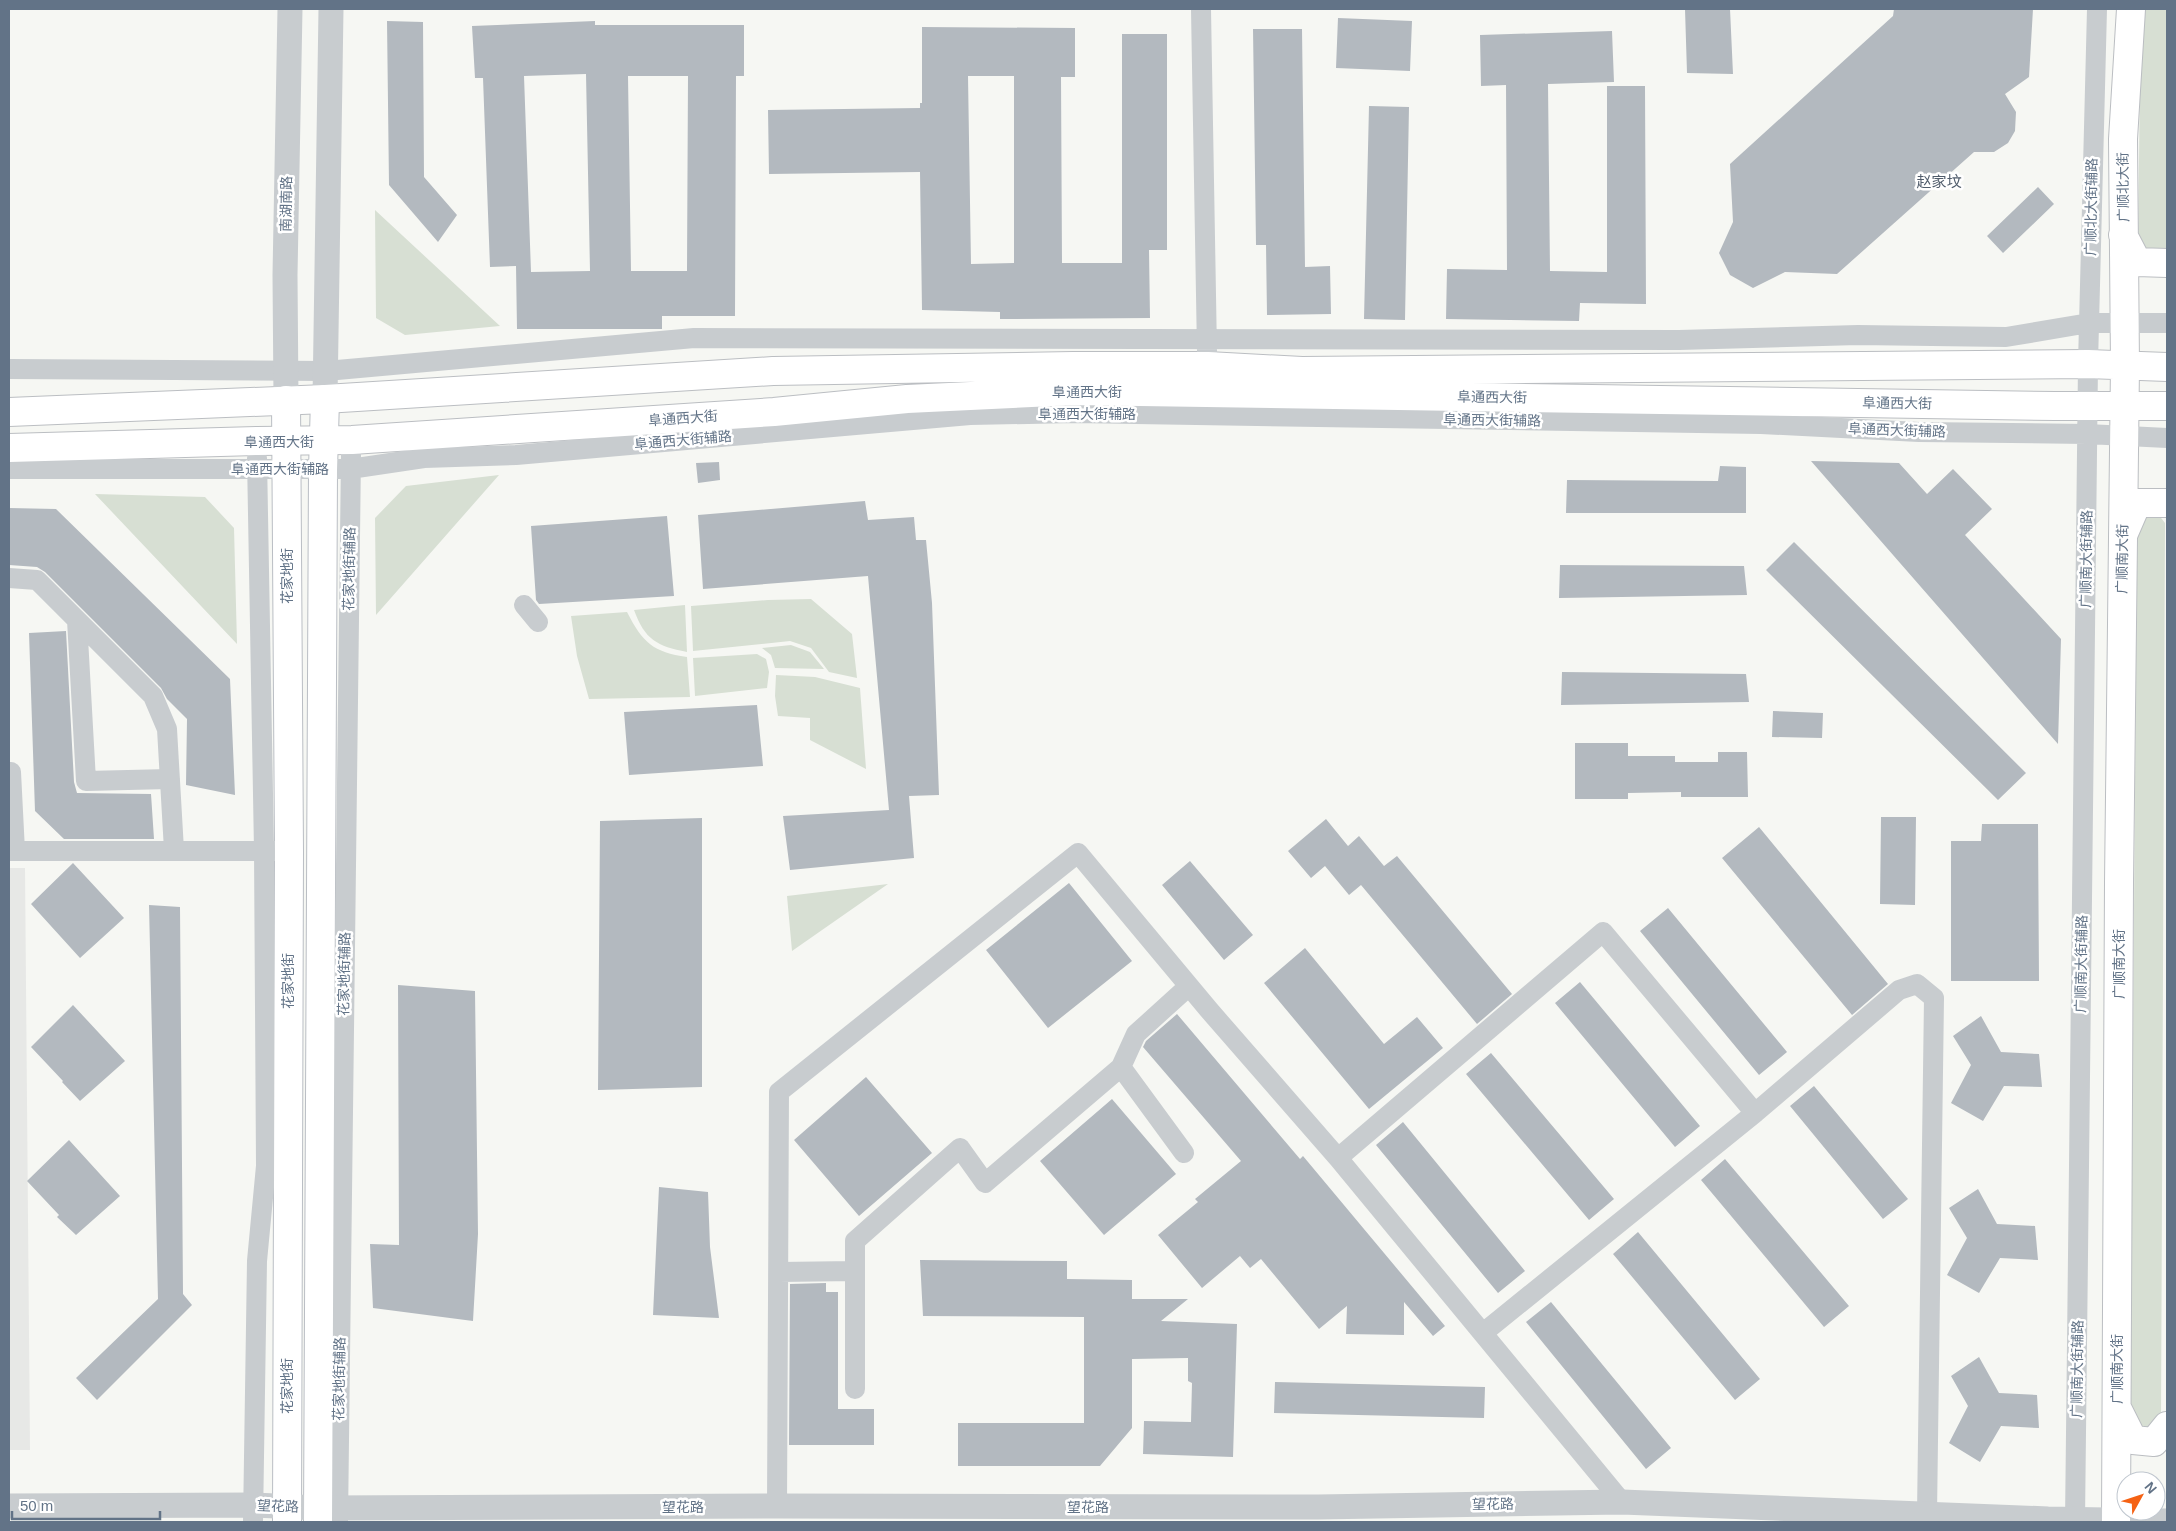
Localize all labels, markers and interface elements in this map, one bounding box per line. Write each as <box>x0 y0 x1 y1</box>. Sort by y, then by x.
street label: 广顺北大街 <box>2114 152 2132 222</box>
street label: 广顺北大街辅路 <box>2082 158 2100 256</box>
district label: 赵家坟 <box>1916 173 1962 190</box>
street label: 南湖南路 <box>278 176 294 232</box>
street label: 阜通西大街 <box>1052 384 1122 400</box>
street label: 阜通西大街 <box>1457 388 1527 406</box>
street label: 阜通西大街 <box>1862 394 1932 412</box>
street label: 阜通西大街辅路 <box>1038 406 1136 422</box>
street label: 阜通西大街 <box>648 408 718 428</box>
street label: 阜通西大街辅路 <box>1443 411 1541 429</box>
street label: 阜通西大街辅路 <box>1848 420 1946 440</box>
street label: 阜通西大街辅路 <box>633 428 733 452</box>
street label: 阜通西大街 <box>244 434 314 450</box>
street label: 阜通西大街辅路 <box>231 461 329 477</box>
street label: 广顺南大街辅路 <box>2077 510 2095 608</box>
street label: 广顺南大街 <box>2113 524 2131 594</box>
street label: 花家地街辅路 <box>340 527 358 611</box>
street label: 花家地街 <box>279 548 295 604</box>
street label: 广顺南大街辅路 <box>2072 915 2090 1013</box>
street label: 广顺南大街 <box>2111 929 2127 999</box>
street label: 花家地街辅路 <box>335 932 353 1016</box>
street label: 花家地街 <box>280 953 296 1009</box>
street label: 广顺南大街辅路 <box>2068 1320 2086 1418</box>
street label: 广顺南大街 <box>2109 1334 2125 1404</box>
street label: 花家地街辅路 <box>330 1337 348 1421</box>
street label: 花家地街 <box>279 1358 295 1414</box>
north arrow <box>2116 1471 2166 1521</box>
text: N <box>2142 1479 2160 1497</box>
scale bar <box>12 1488 160 1520</box>
street label: 望花路 <box>1472 1496 1514 1512</box>
text: 50 m <box>20 1497 53 1514</box>
street label: 望花路 <box>257 1497 299 1515</box>
street label: 望花路 <box>662 1499 704 1515</box>
street label: 望花路 <box>1067 1499 1109 1515</box>

